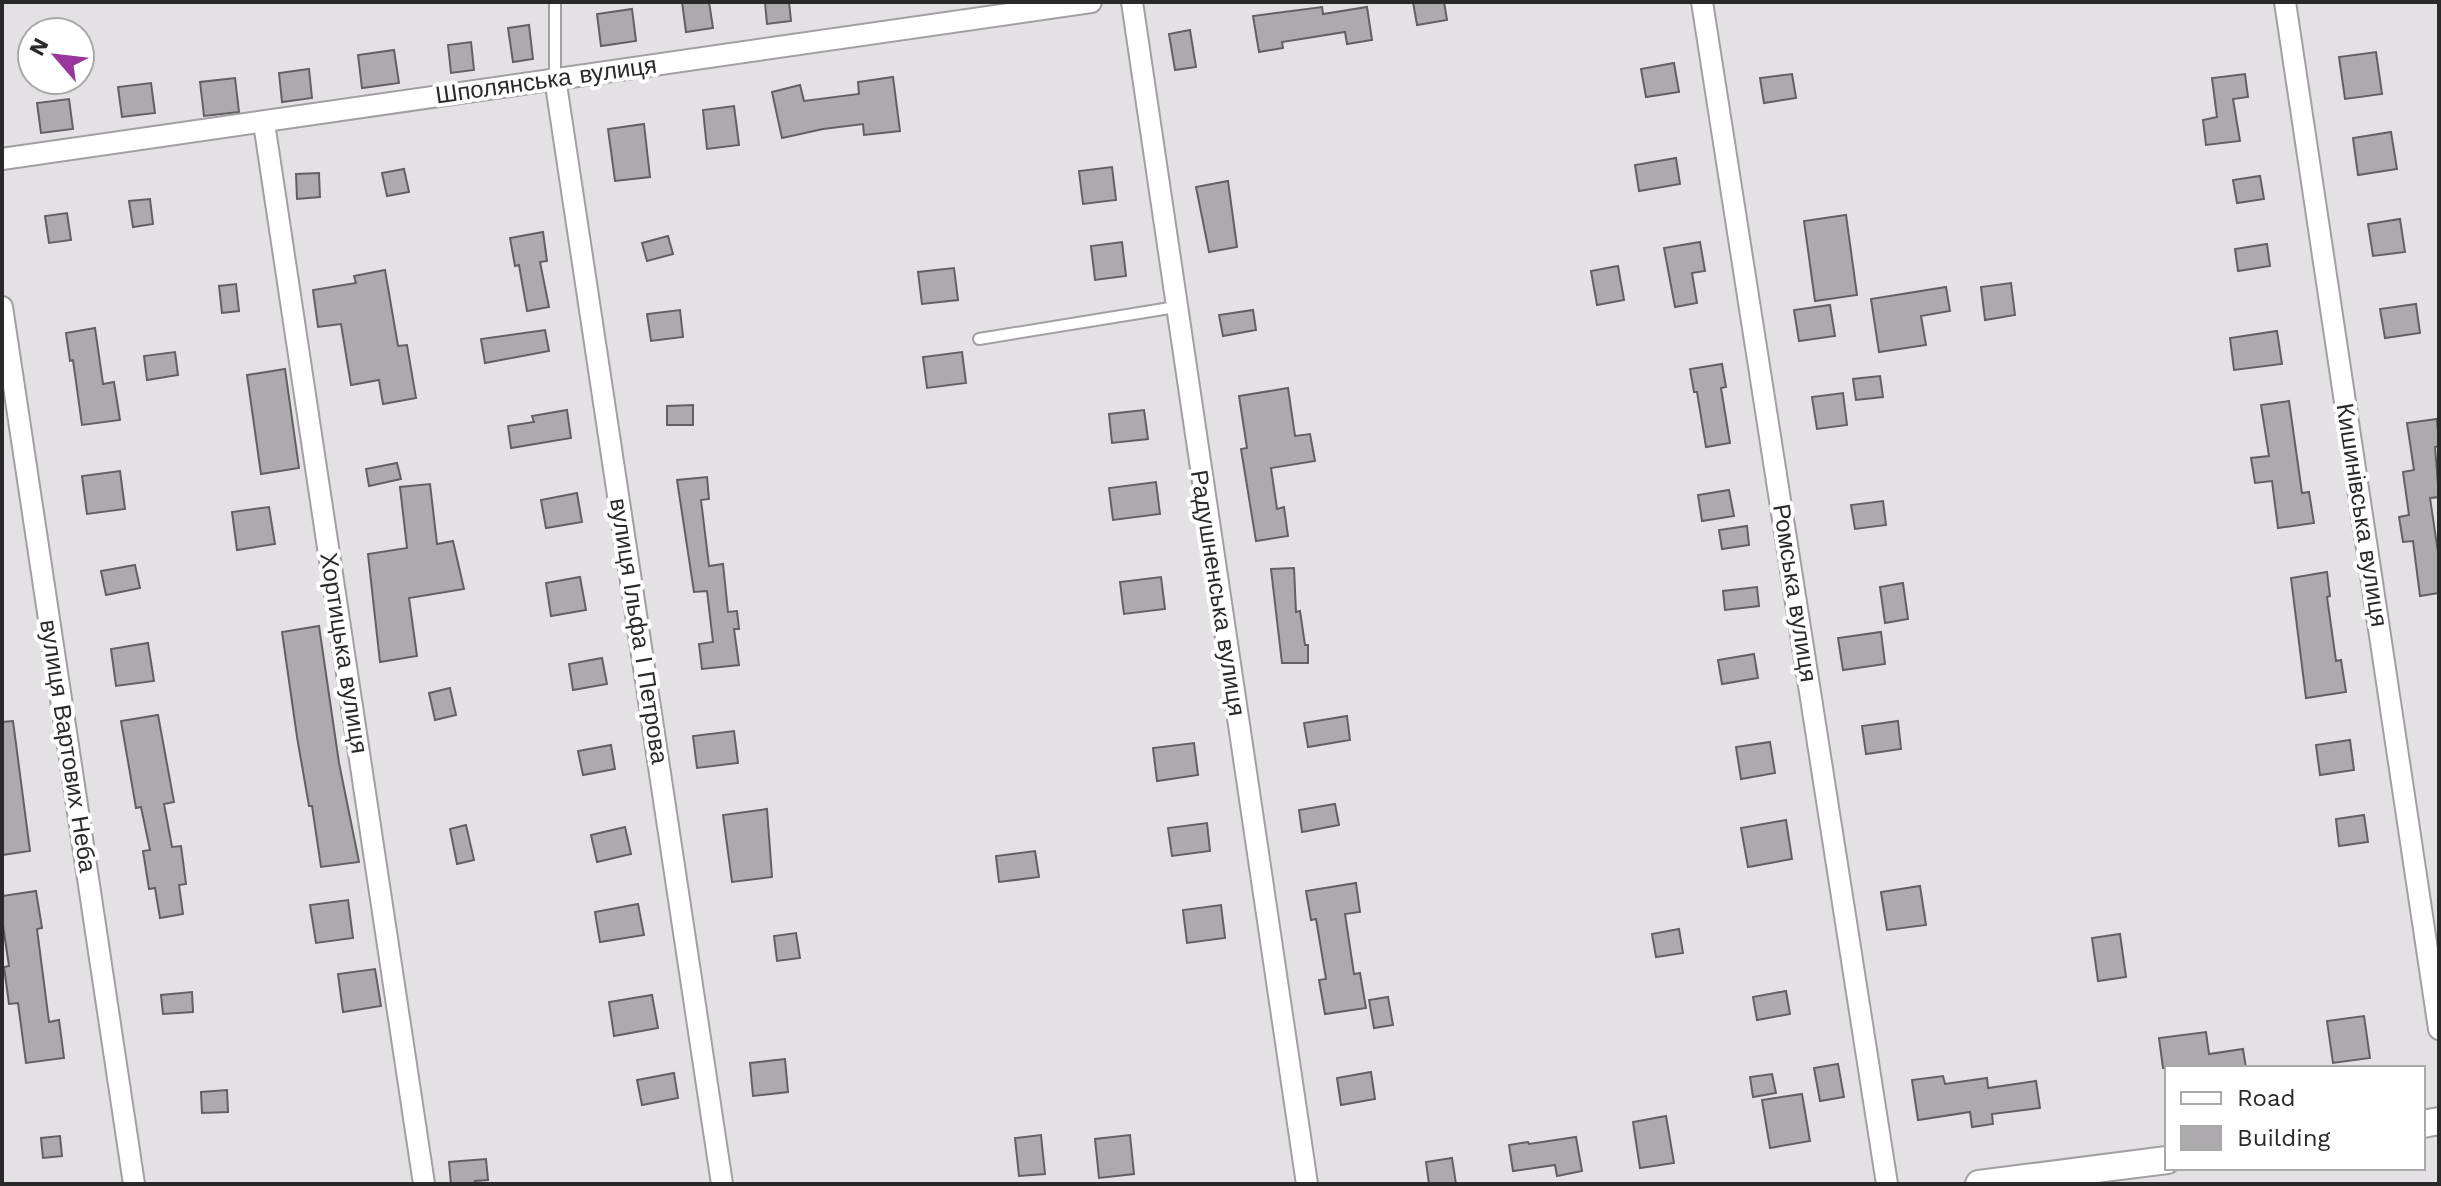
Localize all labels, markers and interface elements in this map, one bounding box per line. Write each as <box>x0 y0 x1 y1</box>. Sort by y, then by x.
north arrow <box>16 16 96 96</box>
text: N <box>24 34 54 60</box>
street label: Шполянська вулиця <box>434 51 658 109</box>
street label: Кишинівська вулиця <box>2330 401 2394 629</box>
street label: Радушненська вулиця <box>1185 468 1251 718</box>
street label: вулиця Ільфа І Петрова <box>604 496 674 767</box>
street label: Ромська вулиця <box>1767 502 1823 684</box>
street label: Хортицька вулиця <box>314 551 374 755</box>
street label: вулиця Вартових Неба <box>34 618 102 875</box>
legend <box>2165 1066 2425 1170</box>
text: Road <box>2237 1084 2296 1112</box>
text: Building <box>2237 1124 2330 1152</box>

